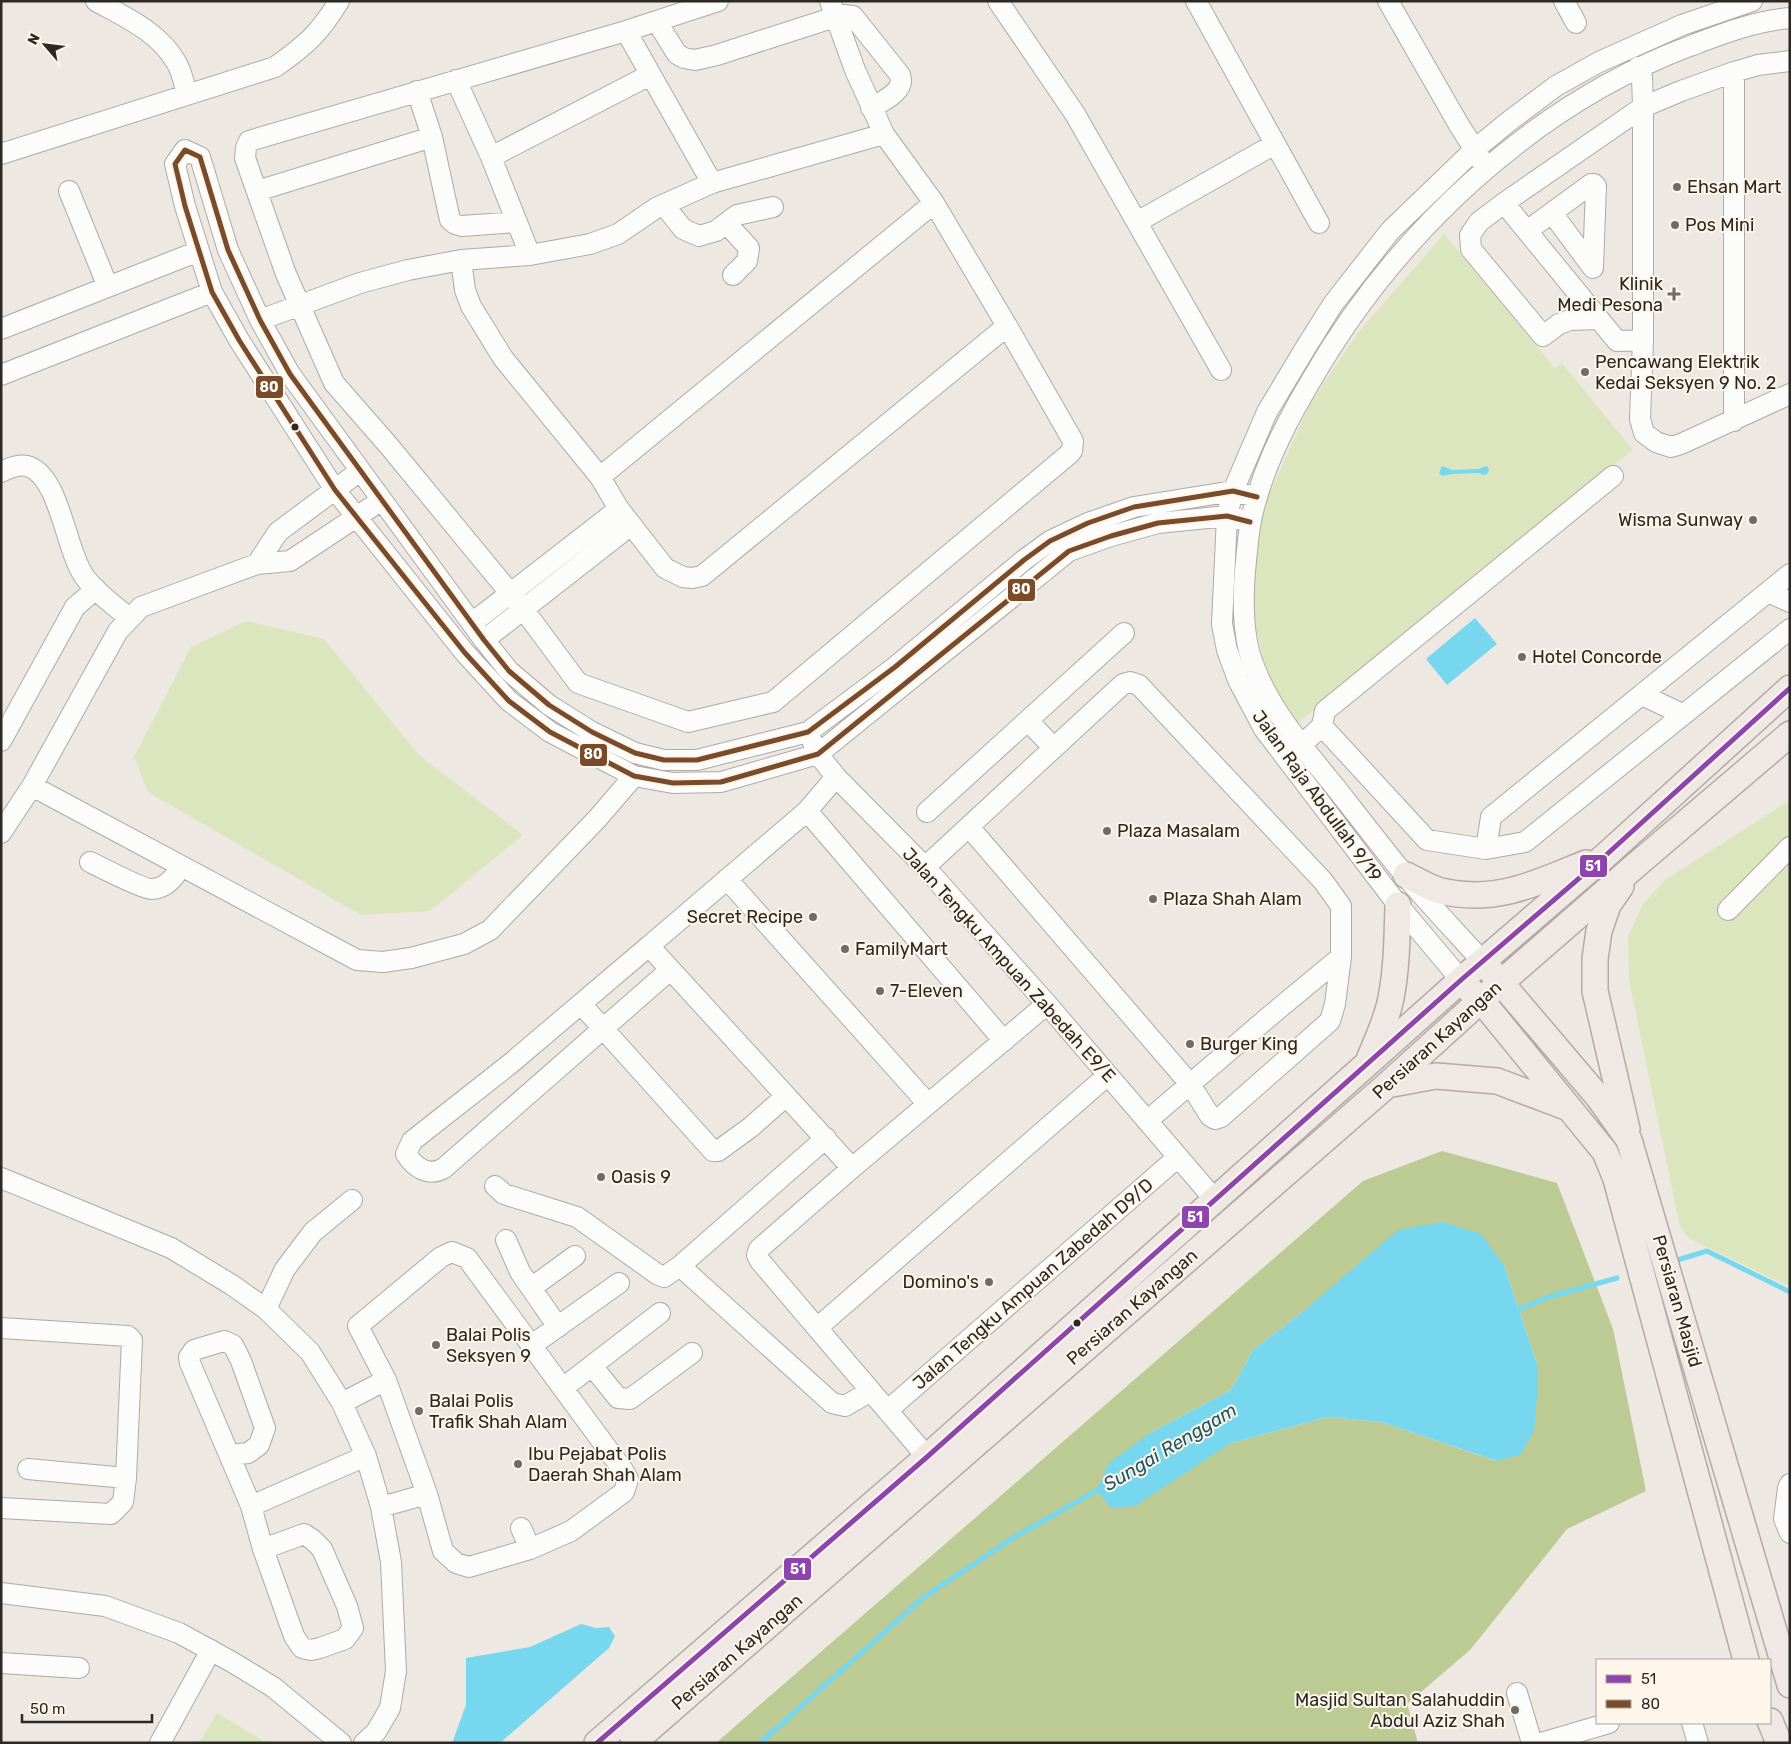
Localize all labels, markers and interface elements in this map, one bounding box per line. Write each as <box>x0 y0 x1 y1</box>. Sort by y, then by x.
north arrow <box>20 20 70 70</box>
text: N <box>24 31 44 48</box>
place label: Ehsan Mart <box>1687 176 1781 198</box>
marker: Ehsan Mart <box>1671 181 1683 193</box>
place label: Pos Mini <box>1685 214 1754 236</box>
marker: Pos Mini <box>1669 219 1681 231</box>
place label: Klinik Medi Pesona <box>1557 273 1664 316</box>
marker: Klinik Medi Pesona <box>1667 287 1681 301</box>
place label: Pencawang Elektrik Kedai Seksyen 9 No. 2 <box>1595 351 1776 394</box>
marker: Pencawang Elektrik Kedai Seksyen 9 No. 2 <box>1579 366 1591 378</box>
line badge: 80 <box>255 375 284 399</box>
text: 80 <box>260 379 279 396</box>
unlabelled marker <box>290 422 300 432</box>
place label: Wisma Sunway <box>1618 509 1743 531</box>
marker: Wisma Sunway <box>1747 514 1759 526</box>
line badge: 80 <box>1007 578 1036 602</box>
text: 80 <box>1012 581 1031 598</box>
place label: Hotel Concorde <box>1532 646 1662 668</box>
marker: Hotel Concorde <box>1516 651 1528 663</box>
street label: Jalan Raja Abdullah 9/19 <box>1247 706 1387 886</box>
line badge: 80 <box>579 743 608 767</box>
text: 80 <box>584 746 603 763</box>
place label: Plaza Masalam <box>1117 820 1240 842</box>
marker: Plaza Masalam <box>1101 825 1113 837</box>
street label: Jalan Tengku Ampuan Zabedah E9/E <box>898 843 1120 1087</box>
line badge: 51 <box>1579 854 1608 878</box>
text: 51 <box>1585 858 1601 875</box>
place label: Plaza Shah Alam <box>1163 888 1302 910</box>
marker: Plaza Shah Alam <box>1147 893 1159 905</box>
place label: Secret Recipe <box>687 906 803 928</box>
marker: Secret Recipe <box>807 911 819 923</box>
place label: FamilyMart <box>855 938 948 960</box>
marker: FamilyMart <box>839 943 851 955</box>
street label: Persiaran Kayangan <box>1368 976 1506 1104</box>
place label: 7-Eleven <box>890 980 963 1002</box>
marker: 7-Eleven <box>874 985 886 997</box>
place label: Burger King <box>1200 1033 1298 1055</box>
marker: Burger King <box>1184 1038 1196 1050</box>
place label: Oasis 9 <box>611 1166 671 1188</box>
marker: Oasis 9 <box>595 1171 607 1183</box>
street label: Jalan Tengku Ampuan Zabedah D9/D <box>908 1174 1158 1394</box>
line badge: 51 <box>1181 1205 1210 1229</box>
text: 51 <box>1187 1209 1203 1226</box>
street label: Persiaran Masjid <box>1648 1232 1706 1370</box>
street label: Persiaran Kayangan <box>1062 1244 1202 1370</box>
place label: Domino's <box>902 1271 979 1293</box>
marker: Domino's <box>983 1276 995 1288</box>
unlabelled marker <box>1072 1318 1082 1328</box>
place label: Balai Polis Seksyen 9 <box>446 1324 531 1367</box>
marker: Balai Polis Seksyen 9 <box>430 1339 442 1351</box>
place label: Balai Polis Trafik Shah Alam <box>429 1390 567 1433</box>
water label: Sungai Renggam <box>1099 1398 1241 1496</box>
marker: Balai Polis Trafik Shah Alam <box>413 1405 425 1417</box>
place label: Ibu Pejabat Polis Daerah Shah Alam <box>528 1443 682 1486</box>
marker: Ibu Pejabat Polis Daerah Shah Alam <box>512 1458 524 1470</box>
line badge: 51 <box>783 1557 812 1581</box>
text: 51 <box>790 1561 806 1578</box>
street label: Persiaran Kayangan <box>667 1589 807 1715</box>
legend <box>1596 1659 1771 1724</box>
text: 51 <box>1641 1670 1656 1688</box>
place label: Masjid Sultan Salahuddin Abdul Aziz Shah <box>1295 1689 1505 1732</box>
scale bar <box>22 1692 152 1724</box>
text: 80 <box>1641 1695 1660 1713</box>
text: 50 m <box>30 1700 65 1718</box>
marker: Masjid Sultan Salahuddin Abdul Aziz Shah <box>1509 1704 1521 1716</box>

